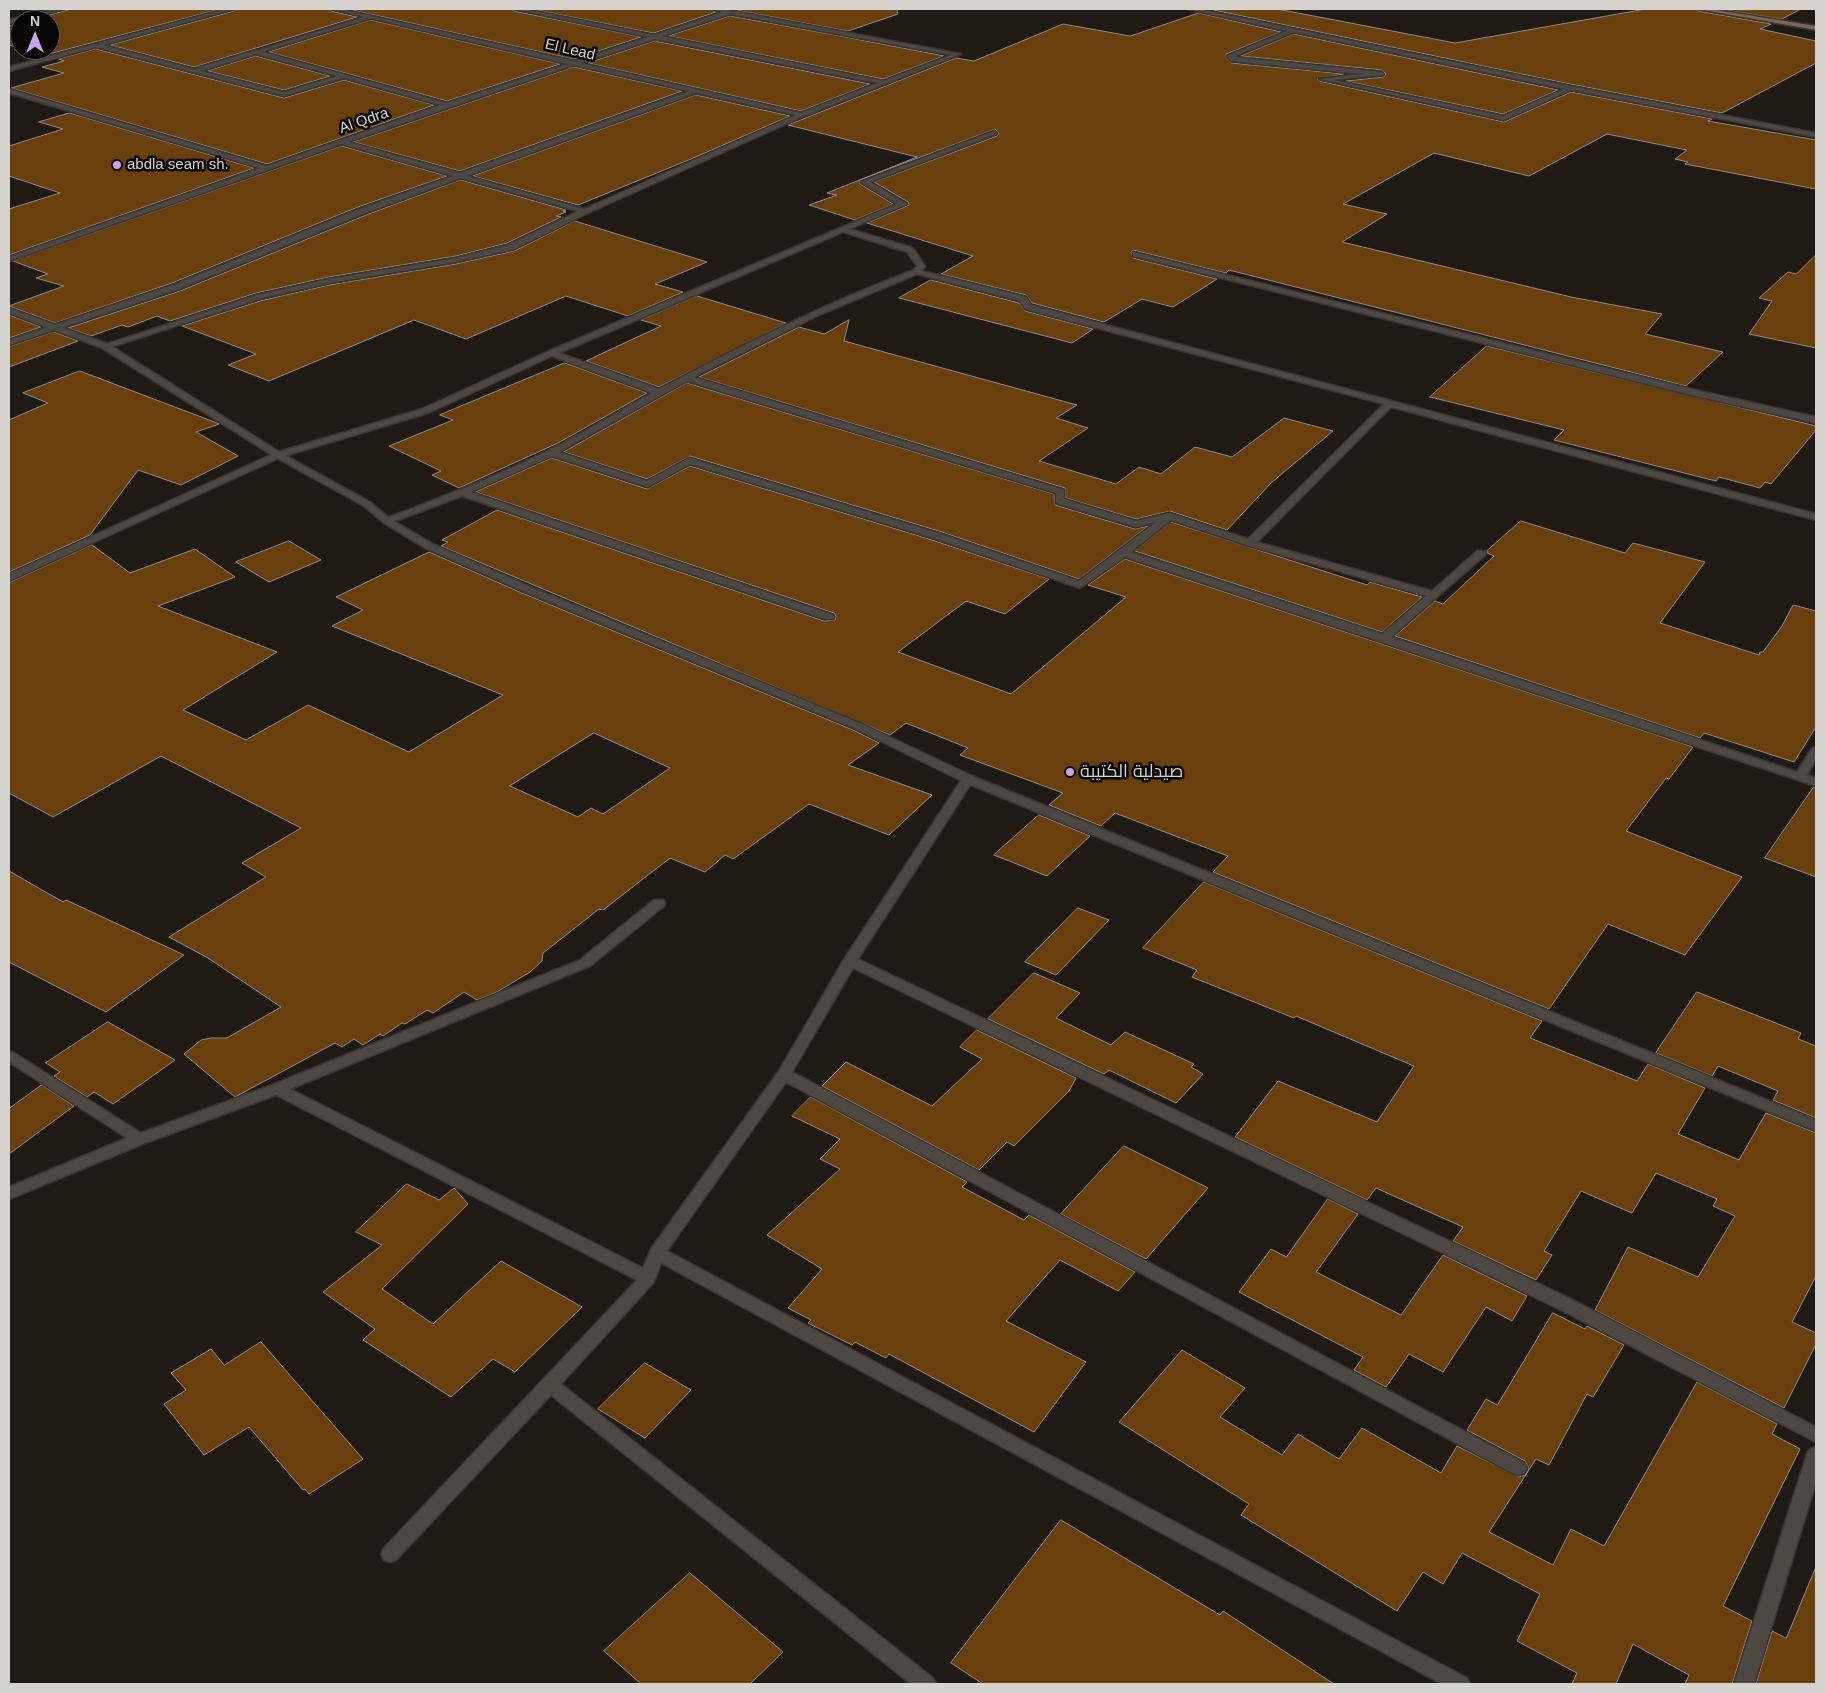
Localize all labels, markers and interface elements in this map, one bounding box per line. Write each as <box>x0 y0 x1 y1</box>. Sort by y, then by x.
north arrow <box>10 10 60 60</box>
text: N <box>30 13 40 29</box>
street label: El Lead <box>543 36 597 64</box>
street label: Al Qdra <box>337 104 391 138</box>
place label: abdla seam sh. <box>127 156 229 174</box>
marker: abdla seam sh. <box>111 159 123 171</box>
place label: صيدلية الكتيبة <box>1080 761 1183 783</box>
marker: صيدلية الكتيبة <box>1064 766 1076 778</box>

